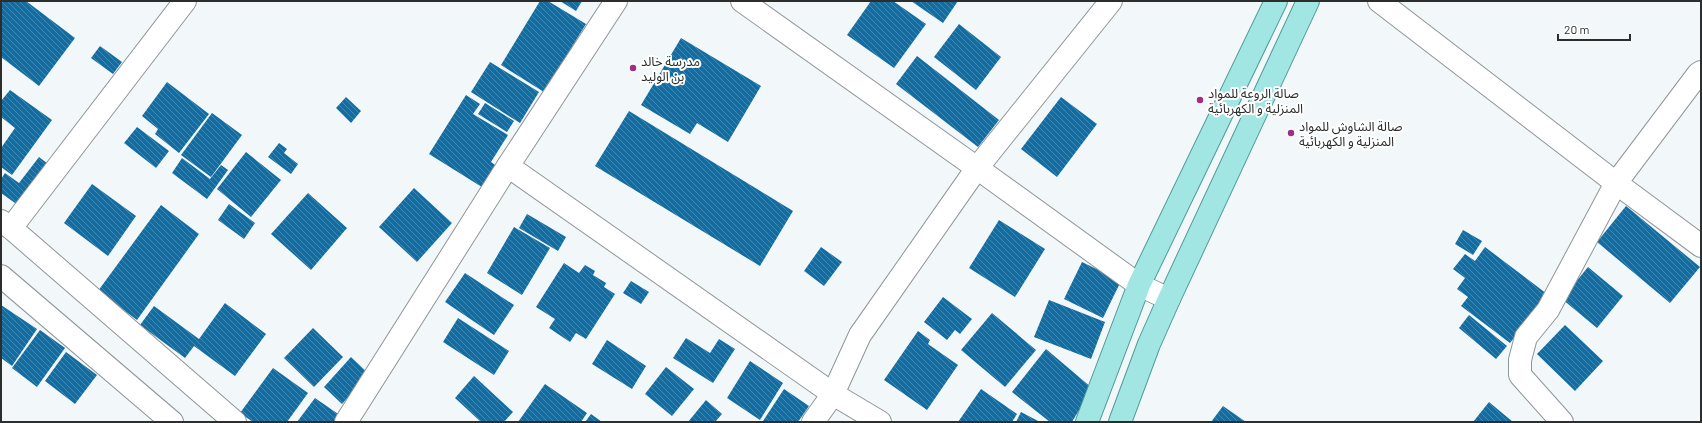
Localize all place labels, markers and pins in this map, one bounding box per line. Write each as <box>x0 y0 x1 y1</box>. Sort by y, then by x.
place label: مدرسة خالد بن الوليد <box>641 53 700 85</box>
marker: مدرسة خالد بن الوليد <box>628 63 638 73</box>
place label: صالة الروعة للمواد المنزلية و الكهربائية <box>1208 85 1303 117</box>
marker: صالة الروعة للمواد المنزلية و الكهربائية <box>1195 95 1205 105</box>
place label: صالة الشاوش للمواد المنزلية و الكهربائية <box>1299 118 1403 150</box>
marker: صالة الشاوش للمواد المنزلية و الكهربائية <box>1286 128 1296 138</box>

